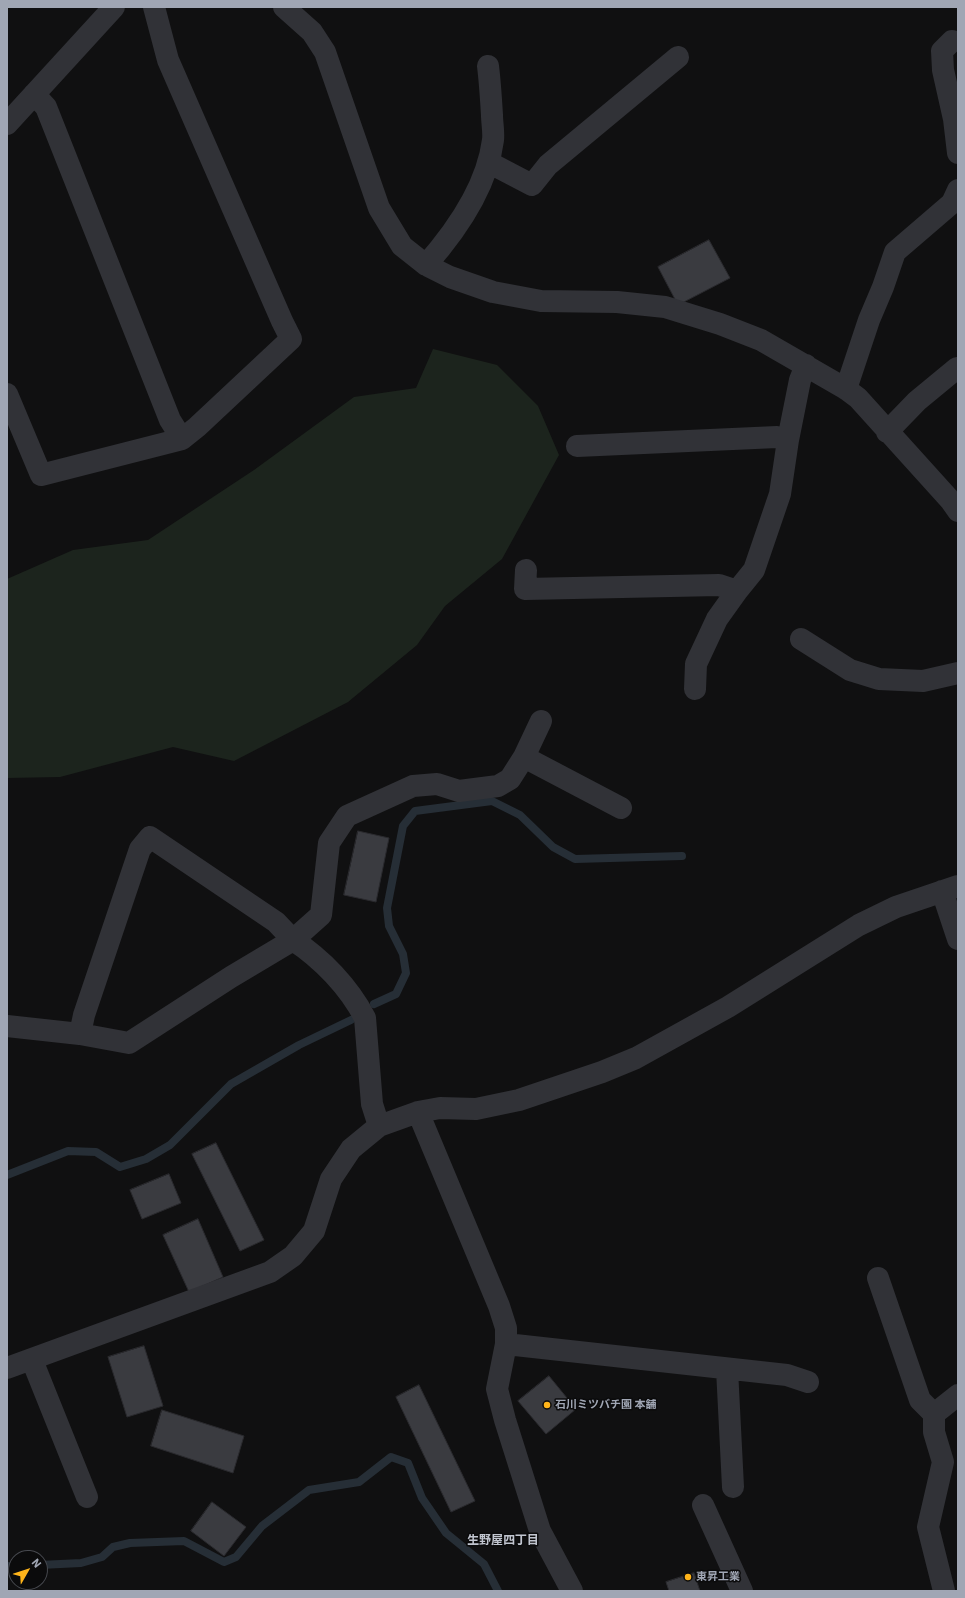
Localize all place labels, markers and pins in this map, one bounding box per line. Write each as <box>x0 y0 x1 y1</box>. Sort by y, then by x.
place label: 石川ミツバチ園 本舗 <box>555 1398 657 1412</box>
marker: 石川ミツバチ園 本舗 <box>542 1400 552 1410</box>
place label: 東昇工業 <box>696 1570 740 1584</box>
marker: 東昇工業 <box>683 1572 693 1582</box>

